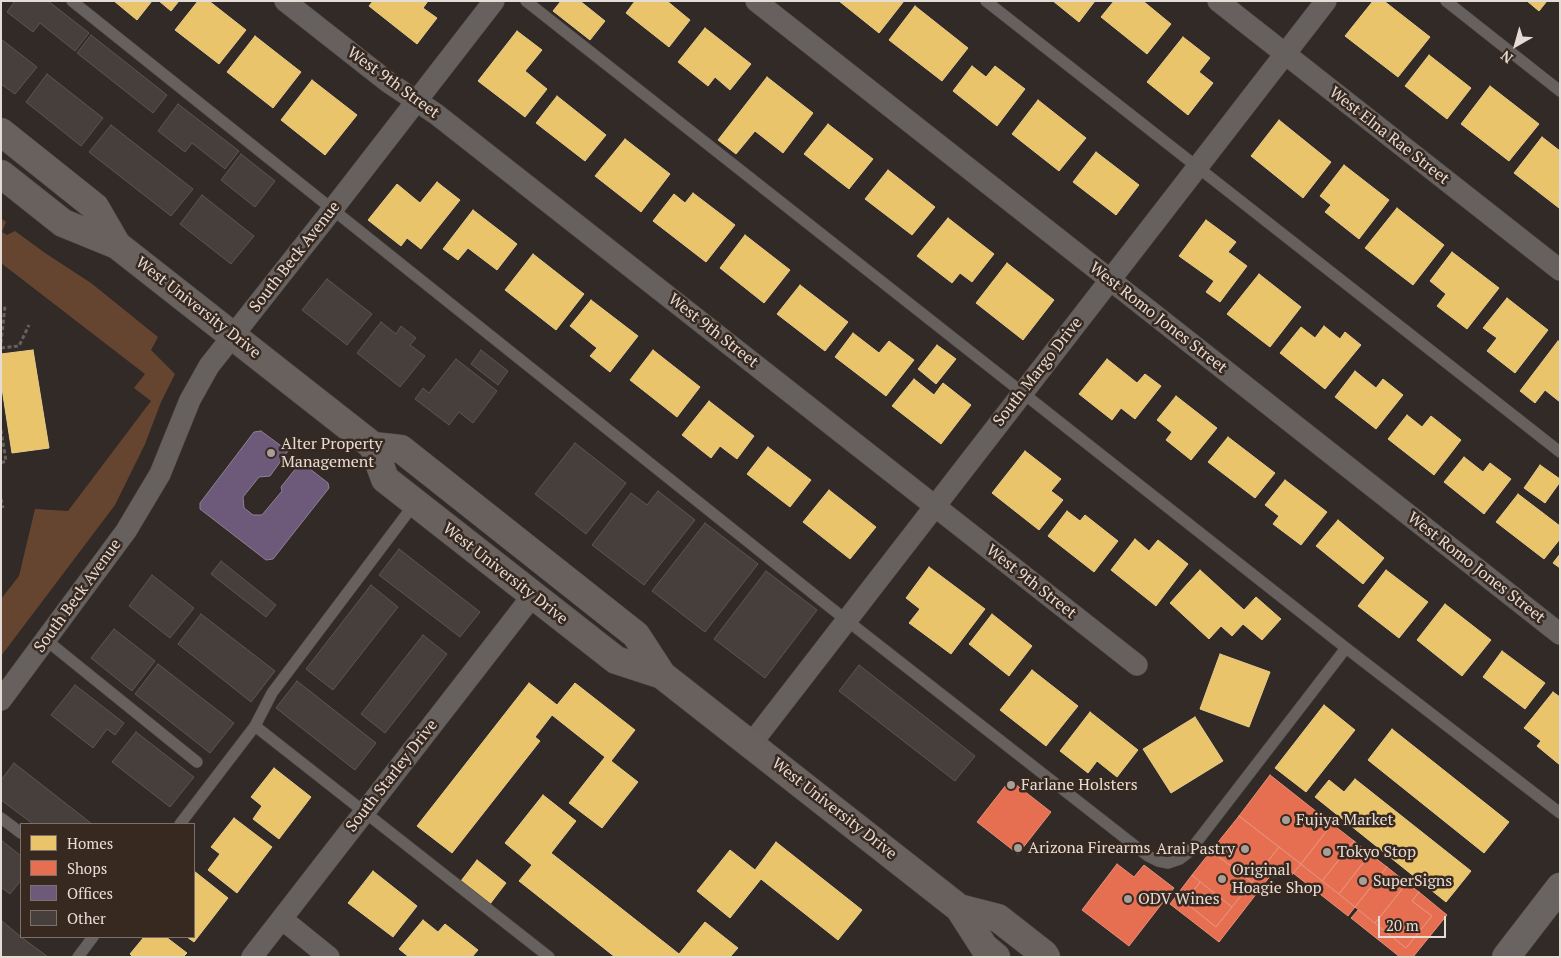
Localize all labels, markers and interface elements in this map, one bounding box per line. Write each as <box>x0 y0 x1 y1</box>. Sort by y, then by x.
north arrow <box>1491 20 1541 70</box>
street label: West 9th Street <box>343 43 443 123</box>
text: N <box>1496 46 1516 68</box>
street label: West Elna Rae Street <box>1325 83 1453 189</box>
street label: South Beck Avenue <box>246 198 344 316</box>
street label: West University Drive <box>132 253 264 363</box>
street label: West Romo Jones Street <box>1085 258 1231 378</box>
street label: West 9th Street <box>664 290 762 372</box>
street label: South Margo Drive <box>989 314 1087 430</box>
place label: Alter Property Management <box>281 434 383 472</box>
marker: Alter Property Management <box>265 447 277 459</box>
street label: West Romo Jones Street <box>1403 508 1549 628</box>
street label: West University Drive <box>439 519 571 629</box>
street label: South Beck Avenue <box>30 535 126 657</box>
street label: West 9th Street <box>982 541 1080 623</box>
street label: South Starley Drive <box>342 716 442 836</box>
street label: West University Drive <box>768 754 900 864</box>
place label: Farlane Holsters <box>1021 775 1138 795</box>
marker: Farlane Holsters <box>1005 779 1017 791</box>
place label: Fujiya Market <box>1296 810 1394 830</box>
marker: Fujiya Market <box>1280 814 1292 826</box>
legend <box>20 823 195 938</box>
text: Homes <box>67 833 113 853</box>
place label: Arizona Firearms <box>1028 838 1150 858</box>
place label: Arai Pastry <box>1156 839 1235 859</box>
marker: Arizona Firearms <box>1012 842 1024 854</box>
place label: Tokyo Stop <box>1337 842 1416 862</box>
marker: Arai Pastry <box>1239 843 1251 855</box>
marker: Tokyo Stop <box>1321 846 1333 858</box>
text: Shops <box>67 858 107 878</box>
place label: Original Hoagie Shop <box>1232 860 1322 898</box>
place label: SuperSigns <box>1373 871 1452 891</box>
marker: Original Hoagie Shop <box>1216 873 1228 885</box>
marker: SuperSigns <box>1357 875 1369 887</box>
text: Offices <box>67 883 113 903</box>
place label: ODV Wines <box>1138 889 1220 909</box>
marker: ODV Wines <box>1122 893 1134 905</box>
scale bar <box>1381 906 1448 938</box>
text: Other <box>67 908 106 928</box>
text: 20 m <box>1386 915 1419 935</box>

